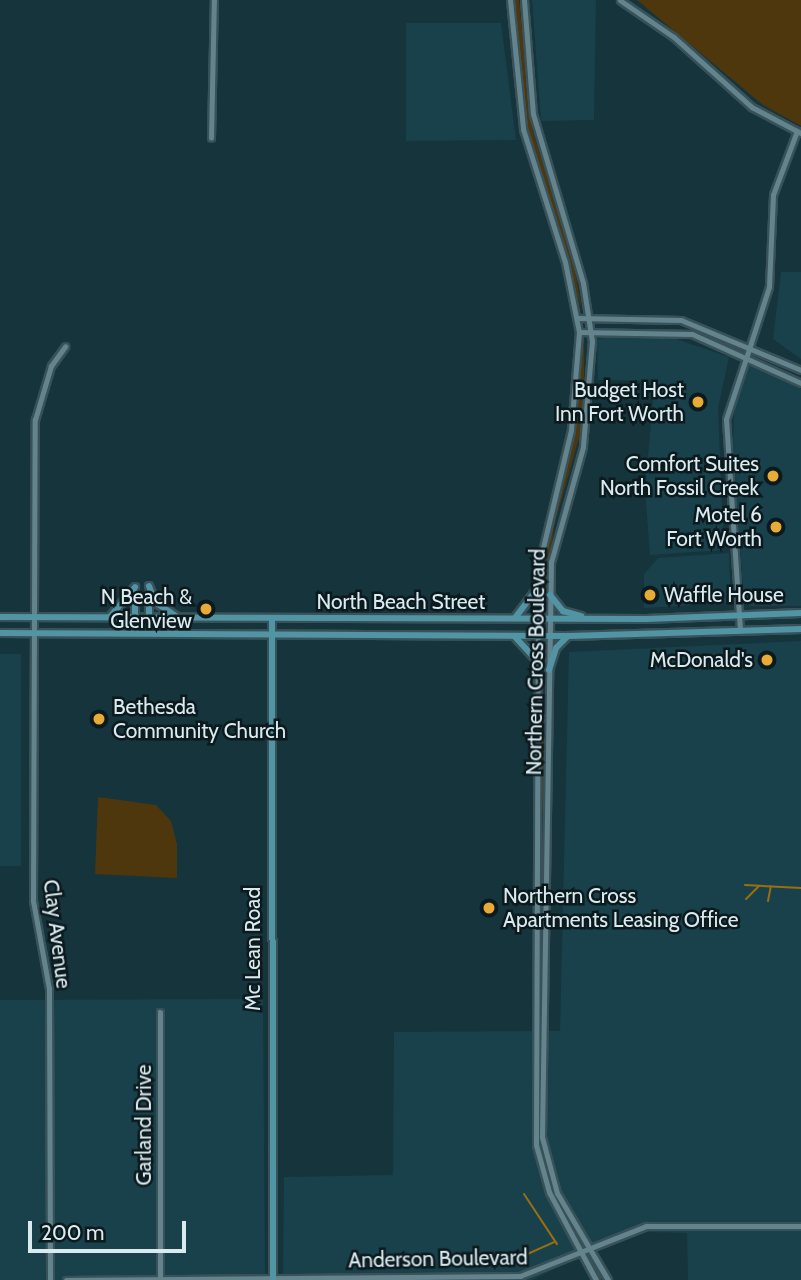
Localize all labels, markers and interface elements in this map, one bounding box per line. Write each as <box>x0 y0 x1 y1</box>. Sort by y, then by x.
place label: Budget Host Inn Fort Worth <box>555 377 684 427</box>
marker: Budget Host Inn Fort Worth <box>690 394 706 410</box>
place label: Comfort Suites North Fossil Creek <box>600 451 759 501</box>
marker: Comfort Suites North Fossil Creek <box>765 468 781 484</box>
place label: Motel 6 Fort Worth <box>666 502 762 552</box>
marker: Motel 6 Fort Worth <box>768 519 784 535</box>
street label: Northern Cross Boulevard <box>521 548 551 776</box>
place label: Waffle House <box>664 582 784 608</box>
place label: N Beach & Glenview <box>101 584 192 634</box>
marker: Waffle House <box>642 587 658 603</box>
street label: North Beach Street <box>317 589 485 615</box>
marker: N Beach & Glenview <box>198 601 214 617</box>
place label: McDonald's <box>650 647 753 673</box>
marker: McDonald's <box>759 652 775 668</box>
place label: Bethesda Community Church <box>113 694 286 744</box>
marker: Bethesda Community Church <box>91 711 107 727</box>
street label: Clay Avenue <box>38 878 76 990</box>
place label: Northern Cross Apartments Leasing Office <box>503 883 738 933</box>
street label: Mc Lean Road <box>240 887 266 1011</box>
marker: Northern Cross Apartments Leasing Office <box>481 900 497 916</box>
street label: Garland Drive <box>131 1064 157 1186</box>
scale bar <box>32 1206 189 1250</box>
text: 200 m <box>41 1220 104 1245</box>
street label: Anderson Boulevard <box>348 1245 528 1273</box>

